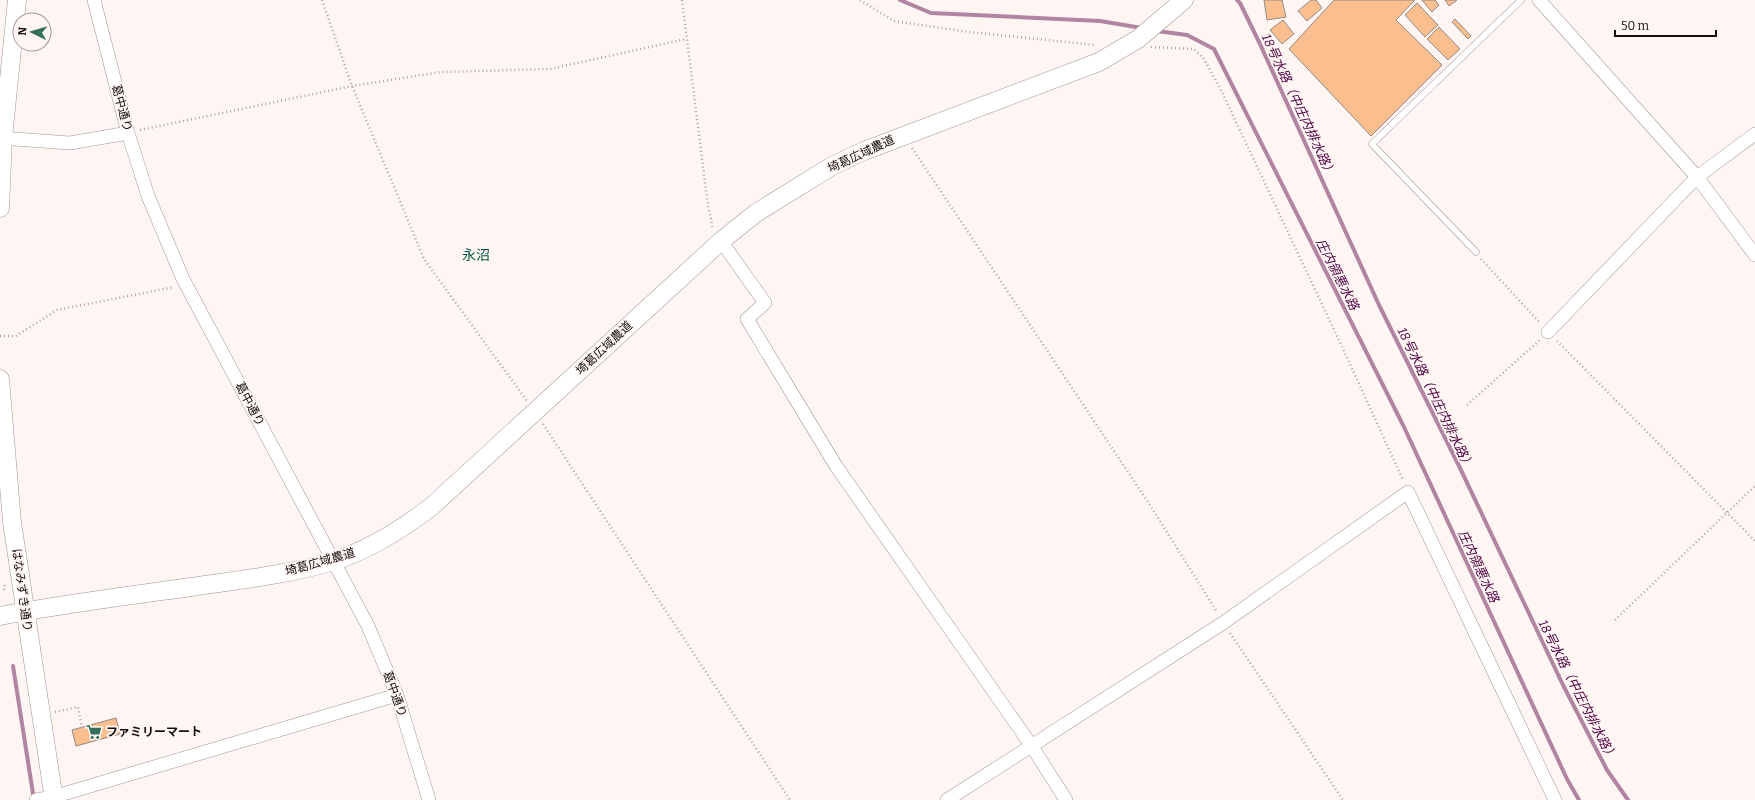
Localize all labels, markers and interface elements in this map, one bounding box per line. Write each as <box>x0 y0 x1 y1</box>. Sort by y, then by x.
north arrow <box>12 12 52 52</box>
scale bar <box>1615 12 1716 38</box>
text: 50 m <box>1621 19 1650 33</box>
text: N <box>16 26 29 36</box>
water label: 18号水路（中庄内排水路） <box>1259 31 1338 179</box>
street label: 葛中通り <box>109 83 135 133</box>
street label: 埼葛広域農道 <box>825 132 897 176</box>
water label: 庄内領悪水路 <box>1313 236 1362 313</box>
district label: 永沼 <box>462 247 490 264</box>
street label: 埼葛広域農道 <box>573 318 635 378</box>
water label: 18号水路（中庄内排水路） <box>1395 325 1476 472</box>
street label: 葛中通り <box>233 380 267 428</box>
water label: 庄内領悪水路 <box>1455 528 1502 606</box>
street label: 埼葛広域農道 <box>283 545 357 579</box>
street label: はなみずき通り <box>9 547 35 633</box>
water label: 18号水路（中庄内排水路） <box>1535 617 1620 763</box>
street label: 葛中通り <box>380 669 410 719</box>
supermarket icon: ファミリーマート <box>85 723 103 741</box>
place label: ファミリーマート <box>106 725 202 739</box>

